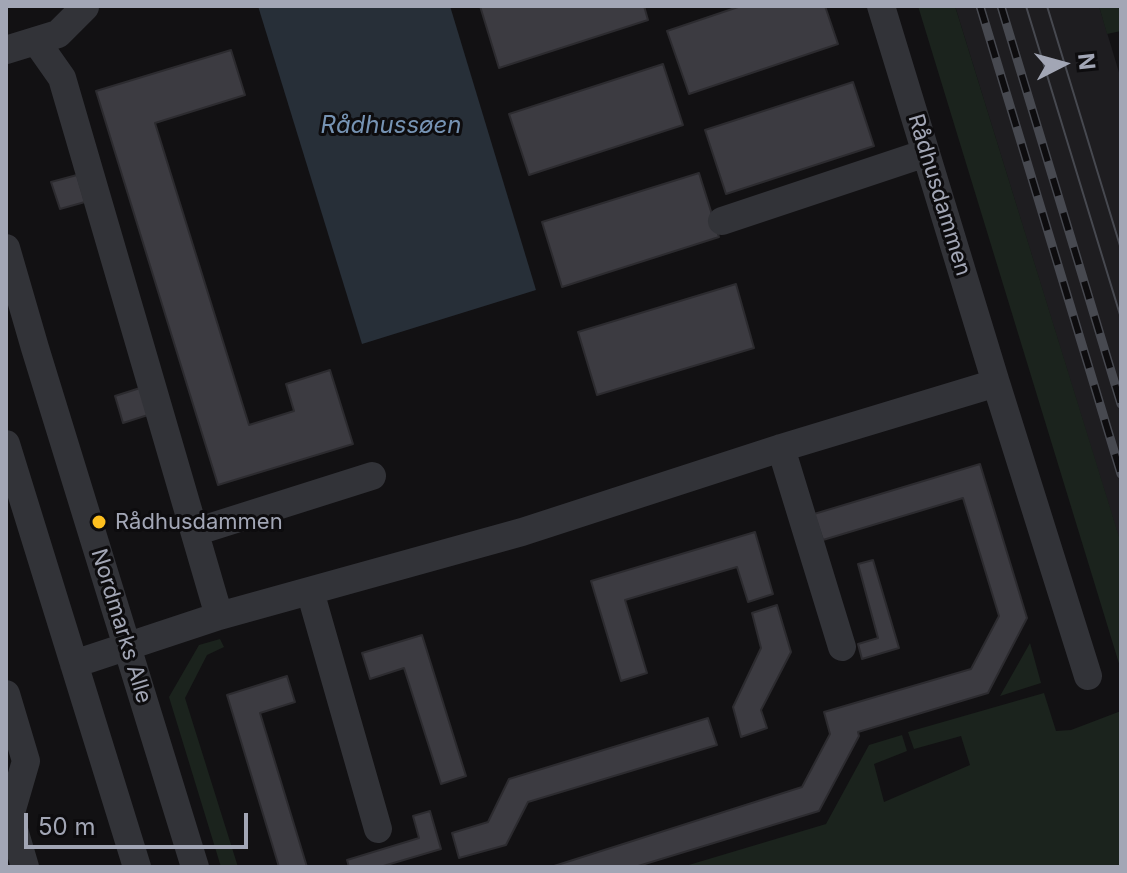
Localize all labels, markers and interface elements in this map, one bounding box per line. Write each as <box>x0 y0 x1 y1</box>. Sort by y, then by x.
north arrow <box>1023 24 1103 104</box>
text: N <box>1073 52 1101 71</box>
street label: Rådhusdammen <box>902 111 976 279</box>
water label: Rådhussøen <box>321 112 461 140</box>
place label: Rådhusdammen <box>115 509 283 535</box>
marker: Rådhusdammen <box>90 513 108 531</box>
street label: Nordmarks Alle <box>85 546 157 706</box>
scale bar <box>28 797 252 847</box>
text: 50 m <box>38 812 96 841</box>

